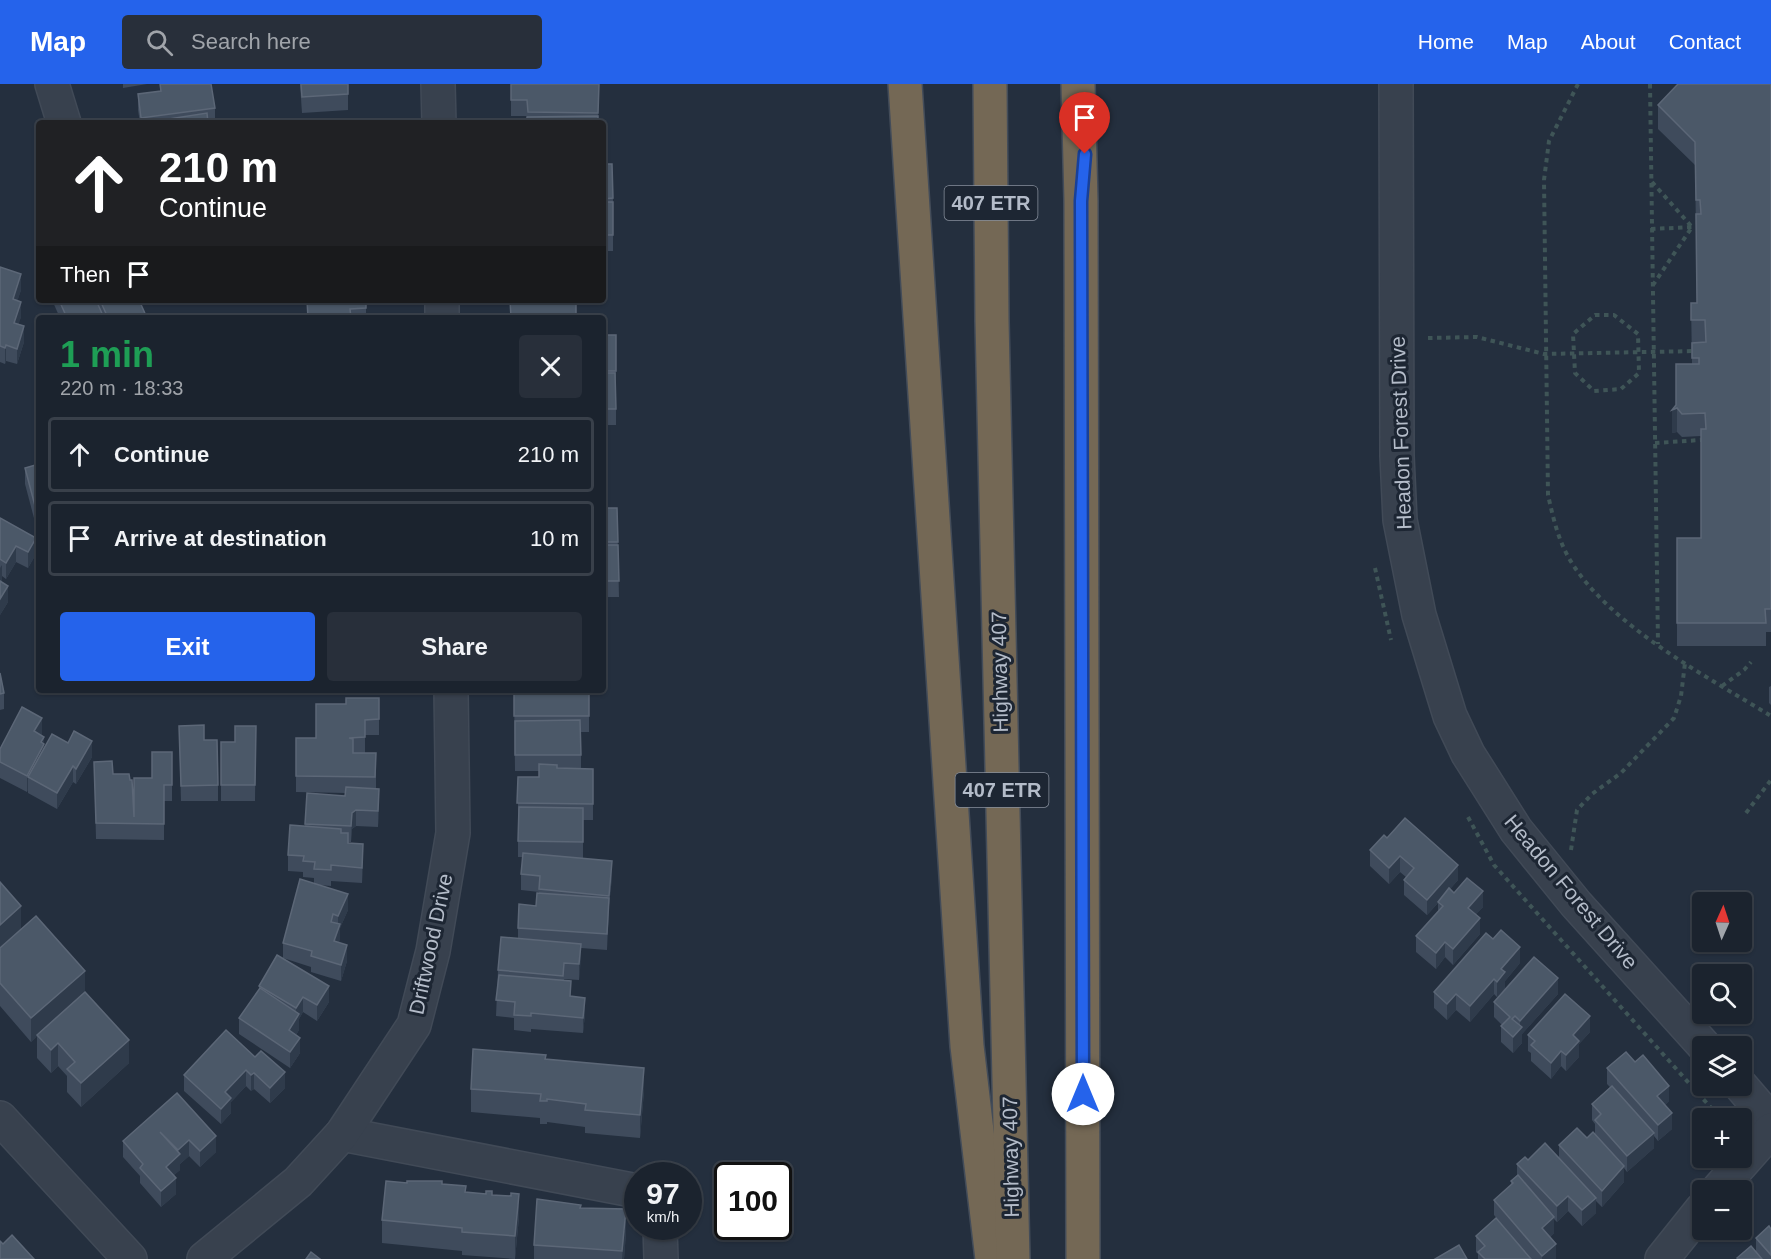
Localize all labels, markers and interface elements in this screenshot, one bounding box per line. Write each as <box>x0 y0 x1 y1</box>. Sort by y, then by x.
search box <box>122 15 542 69</box>
text: Map <box>30 26 86 57</box>
icon: search <box>143 26 176 59</box>
text: Search here <box>191 29 311 54</box>
text: Home <box>1418 30 1474 53</box>
text: Map <box>1507 30 1548 53</box>
text: About <box>1581 30 1636 53</box>
text: Contact <box>1669 30 1741 53</box>
pin <box>1059 92 1110 154</box>
icon: arrive <box>1068 101 1101 134</box>
icon: ahead <box>60 144 138 222</box>
text: 210 m <box>159 144 278 191</box>
road number: 407 ETR <box>944 186 1038 220</box>
text: Continue <box>159 193 267 223</box>
icon: arrive <box>122 258 155 291</box>
text: Then <box>60 262 110 287</box>
text: 1 min <box>60 334 154 375</box>
button: close <box>519 335 582 398</box>
street label: Headon Forest Drive <box>1386 336 1415 530</box>
text: 220 m · 18:33 <box>60 377 183 399</box>
icon: ahead <box>63 438 96 471</box>
text: Continue <box>114 442 209 467</box>
text: 210 m <box>518 442 579 467</box>
icon: arrive <box>63 522 96 555</box>
text: Arrive at destination <box>114 526 327 551</box>
text: 10 m <box>530 526 579 551</box>
street label: Highway 407 <box>987 611 1012 733</box>
button: Exit <box>60 612 315 681</box>
button: Share <box>327 612 582 681</box>
road number: 407 ETR <box>956 773 1048 807</box>
street label: Headon Forest Drive <box>1500 810 1642 973</box>
street label: Driftwood Drive <box>404 871 457 1016</box>
north arrow <box>1692 892 1752 952</box>
map controls <box>1692 892 1752 1240</box>
button: search <box>1692 964 1752 1024</box>
button: layers <box>1692 1036 1752 1096</box>
position arrow <box>1051 1062 1115 1126</box>
street label: Highway 407 <box>998 1096 1023 1218</box>
button: + <box>1692 1108 1752 1168</box>
speed limit sign: 100 <box>714 1162 792 1240</box>
text: 97 <box>646 1177 680 1210</box>
button: − <box>1692 1180 1752 1240</box>
text: km/h <box>647 1208 679 1225</box>

